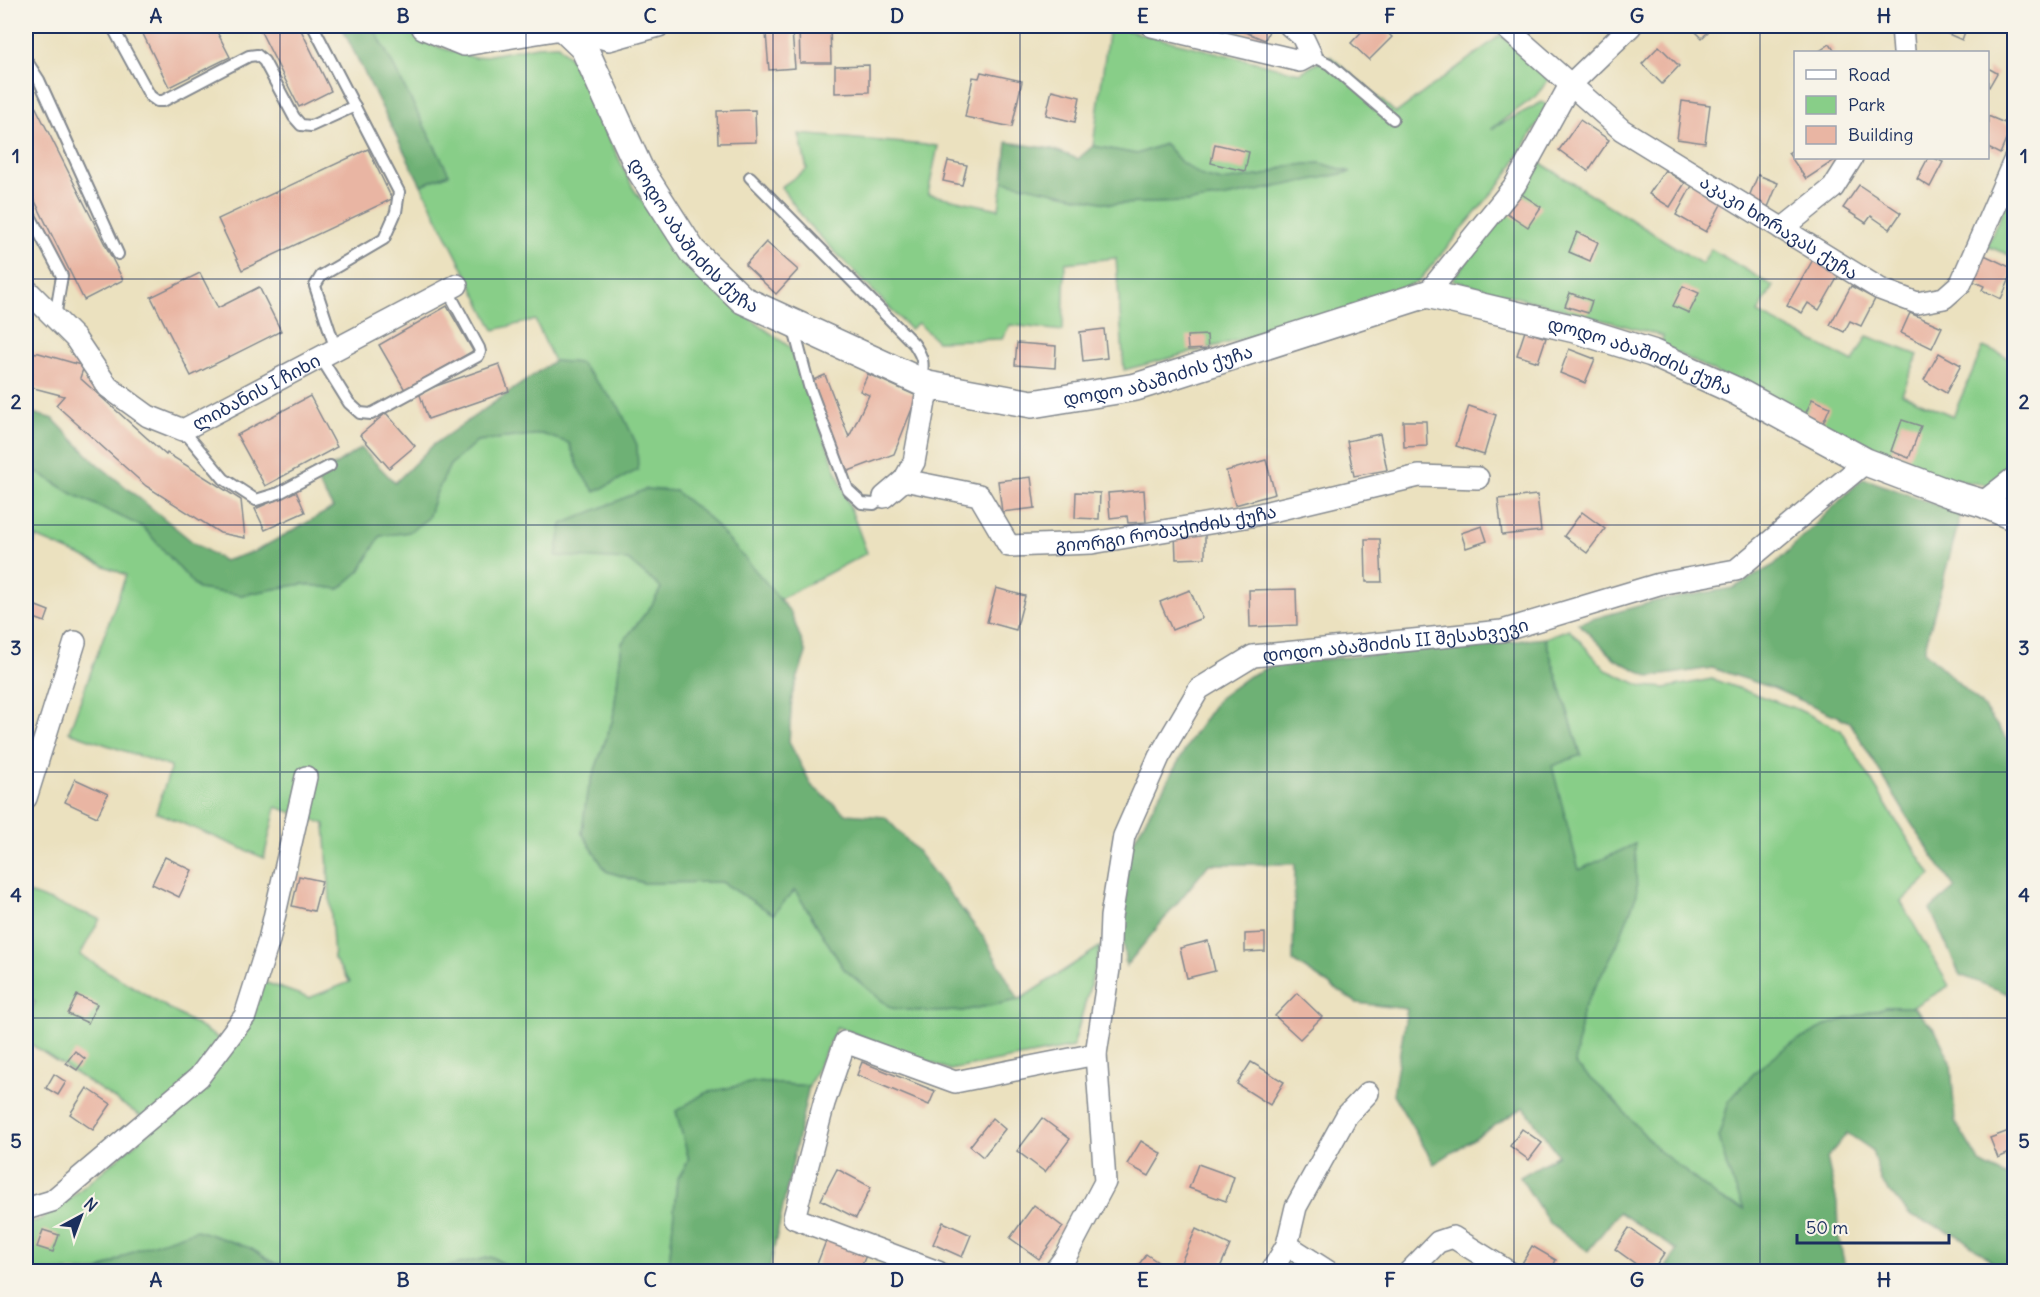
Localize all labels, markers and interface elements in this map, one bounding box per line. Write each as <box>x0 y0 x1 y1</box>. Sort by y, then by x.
text: A <box>150 3 163 28</box>
text: B <box>396 3 410 28</box>
text: C <box>643 3 657 28</box>
text: D <box>890 3 904 28</box>
text: E <box>1137 3 1149 28</box>
text: F <box>1384 3 1396 28</box>
text: G <box>1630 3 1644 28</box>
text: H <box>1877 3 1891 28</box>
legend <box>1794 51 1989 159</box>
text: Road <box>1848 63 1891 86</box>
text: Park <box>1848 93 1885 116</box>
text: Building <box>1848 123 1913 146</box>
text: 1 <box>12 143 20 168</box>
text: 1 <box>2020 143 2028 168</box>
street label: დოდო აბაშიძის ქუჩა <box>624 154 763 317</box>
street label: აკაკი ხორავას ქუჩა <box>1696 170 1863 284</box>
street label: დოდო აბაშიძის ქუჩა <box>1546 311 1736 399</box>
street label: დოდო აბაშიძის ქუჩა <box>1061 339 1255 410</box>
street label: ლიბანის I ჩიხი <box>188 348 324 435</box>
text: 2 <box>11 389 22 414</box>
text: 2 <box>2019 389 2030 414</box>
street label: გიორგი რობაქიძის ქუჩა <box>1055 499 1278 556</box>
street label: დოდო აბაშიძის II შესახვევი <box>1261 612 1531 666</box>
text: 3 <box>10 635 22 660</box>
text: 3 <box>2018 635 2030 660</box>
text: 4 <box>10 882 22 907</box>
text: 4 <box>2018 882 2030 907</box>
text: 5 <box>10 1128 22 1153</box>
text: 5 <box>2018 1128 2030 1153</box>
north arrow <box>51 1186 111 1246</box>
text: N <box>80 1194 102 1216</box>
scale bar <box>1797 1207 1948 1245</box>
text: 50 m <box>1806 1216 1848 1239</box>
text: A <box>150 1267 163 1292</box>
text: B <box>396 1267 410 1292</box>
text: C <box>643 1267 657 1292</box>
text: D <box>890 1267 904 1292</box>
text: E <box>1137 1267 1149 1292</box>
text: F <box>1384 1267 1396 1292</box>
text: G <box>1630 1267 1644 1292</box>
text: H <box>1877 1267 1891 1292</box>

